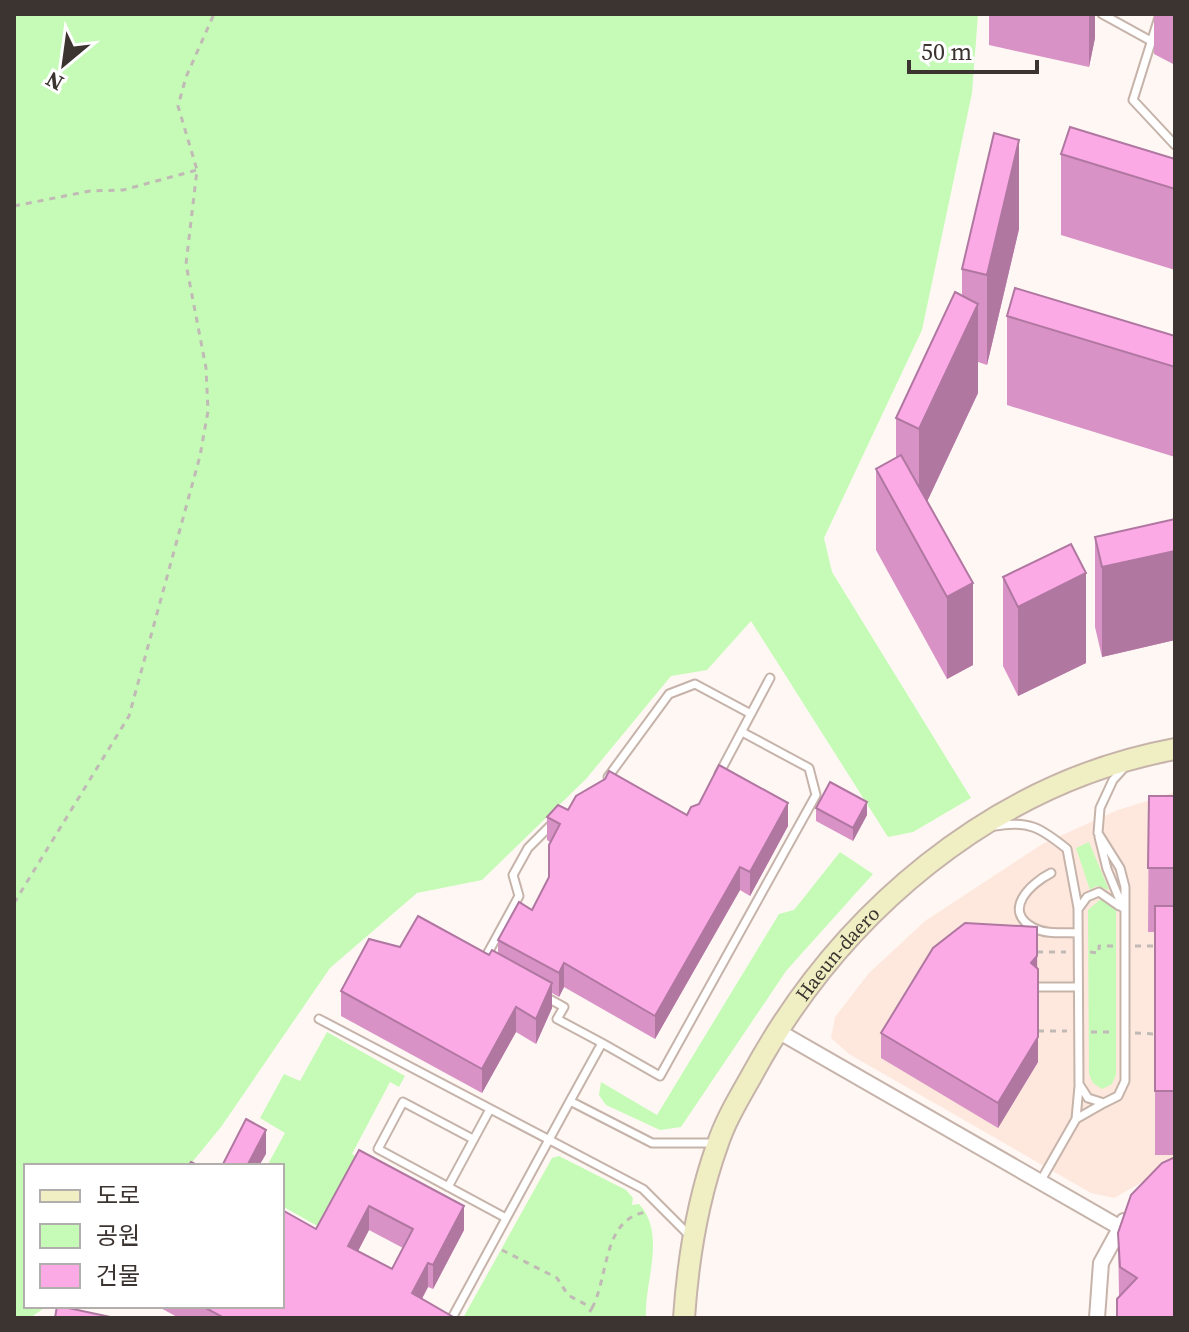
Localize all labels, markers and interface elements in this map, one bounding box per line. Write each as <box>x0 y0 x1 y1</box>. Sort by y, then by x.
north arrow <box>24 24 104 104</box>
scale bar <box>909 24 1037 74</box>
text: 50 m <box>921 35 972 68</box>
text: N <box>40 64 69 98</box>
street label: Haeun-daero <box>789 900 886 1007</box>
legend <box>24 1164 284 1308</box>
text: 도로 <box>96 1179 140 1212</box>
text: 공원 <box>96 1219 140 1252</box>
text: 건물 <box>96 1259 140 1292</box>

